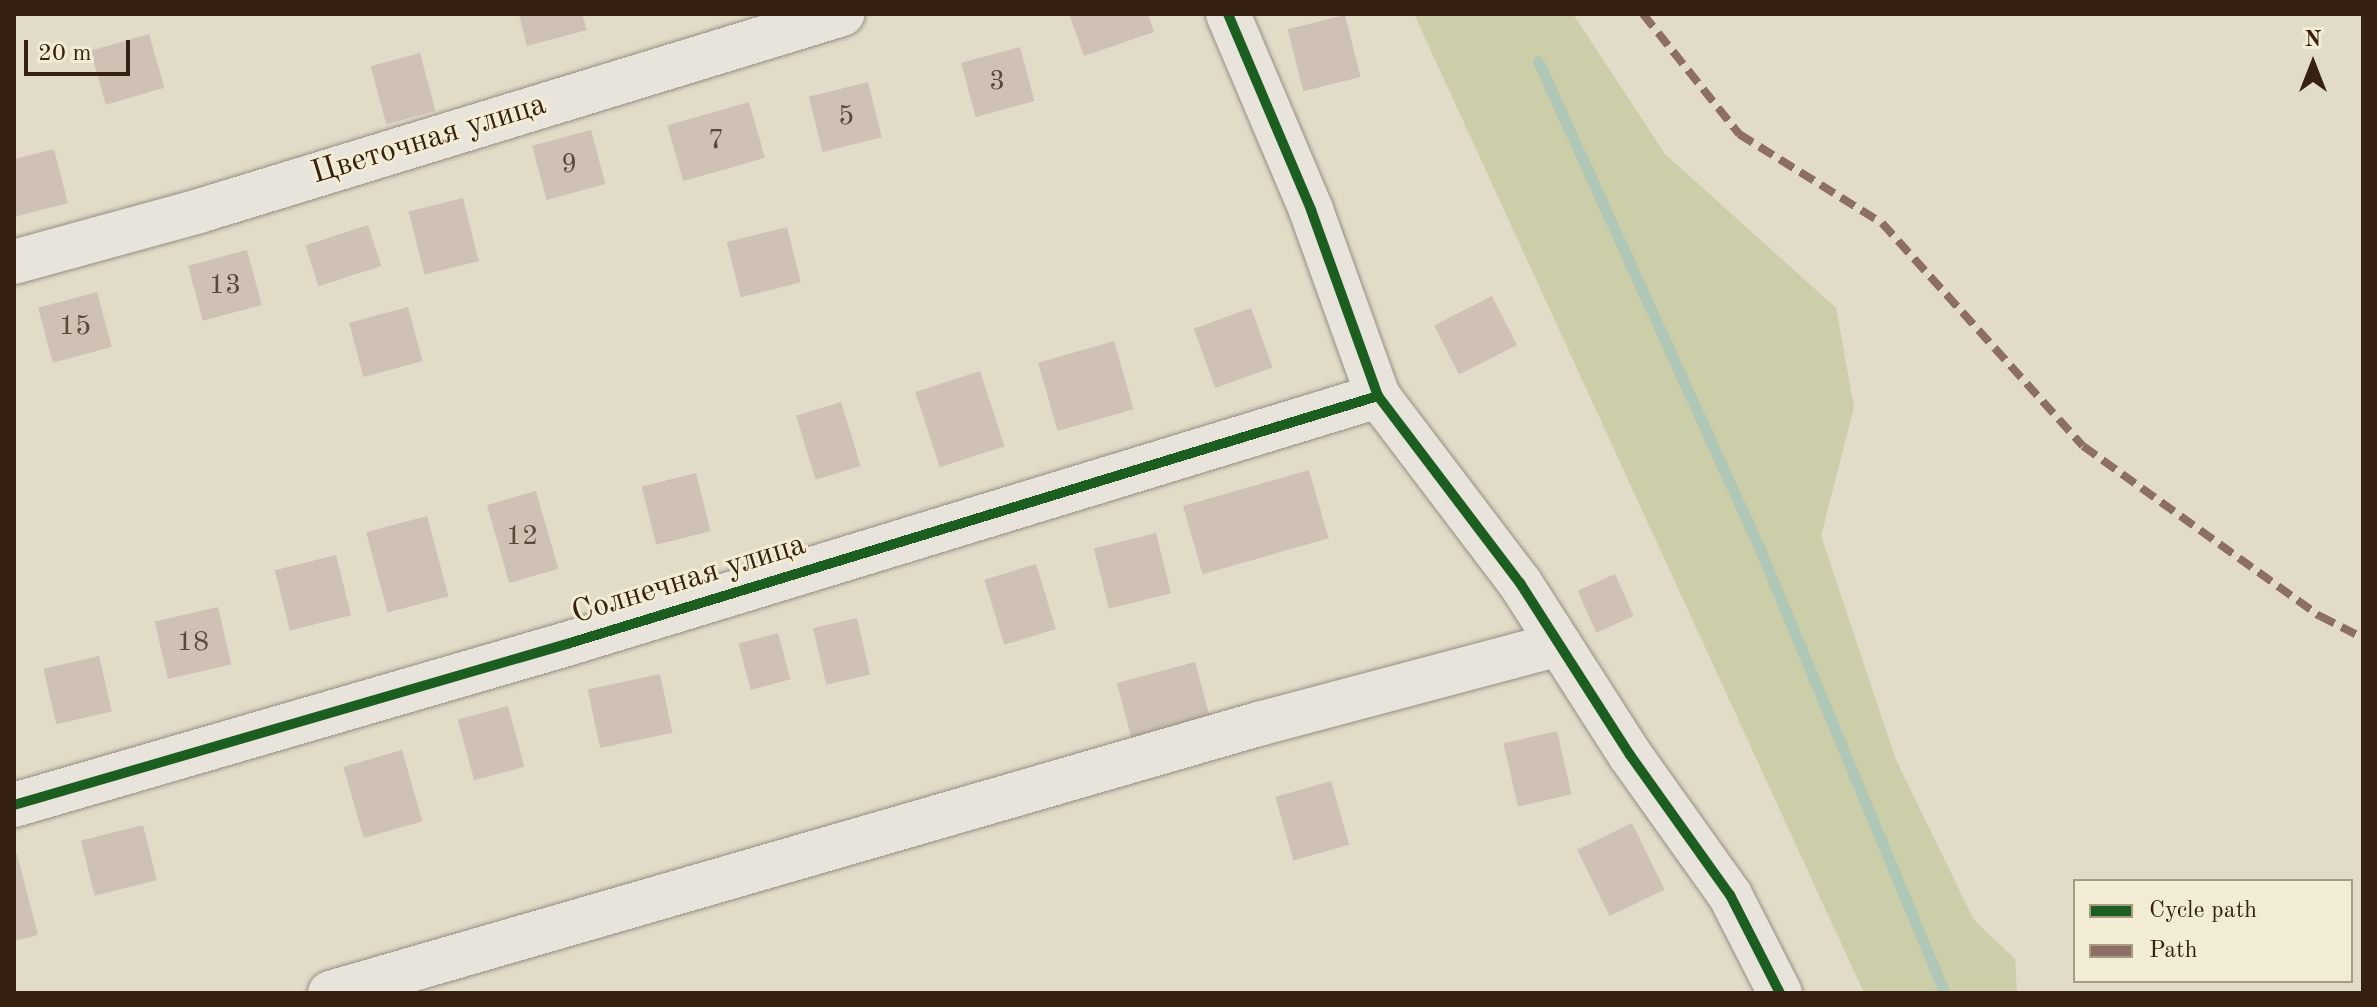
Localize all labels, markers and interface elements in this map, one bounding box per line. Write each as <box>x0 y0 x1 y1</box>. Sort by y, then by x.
scale bar <box>28 24 134 74</box>
north arrow <box>2273 24 2353 104</box>
text: N <box>2305 29 2321 51</box>
text: 20 m <box>38 42 92 66</box>
house number: 3 <box>989 65 1005 99</box>
street label: Цветочная улица <box>307 86 551 194</box>
house number: 5 <box>838 100 854 134</box>
house number: 7 <box>708 124 724 158</box>
house number: 9 <box>561 148 577 182</box>
house number: 13 <box>209 269 241 303</box>
house number: 15 <box>59 310 91 344</box>
house number: 12 <box>506 520 538 554</box>
street label: Солнечная улица <box>567 526 811 634</box>
house number: 18 <box>177 626 209 660</box>
legend <box>2073 879 2353 983</box>
text: Cycle path <box>2149 899 2257 923</box>
text: Path <box>2149 939 2198 963</box>

